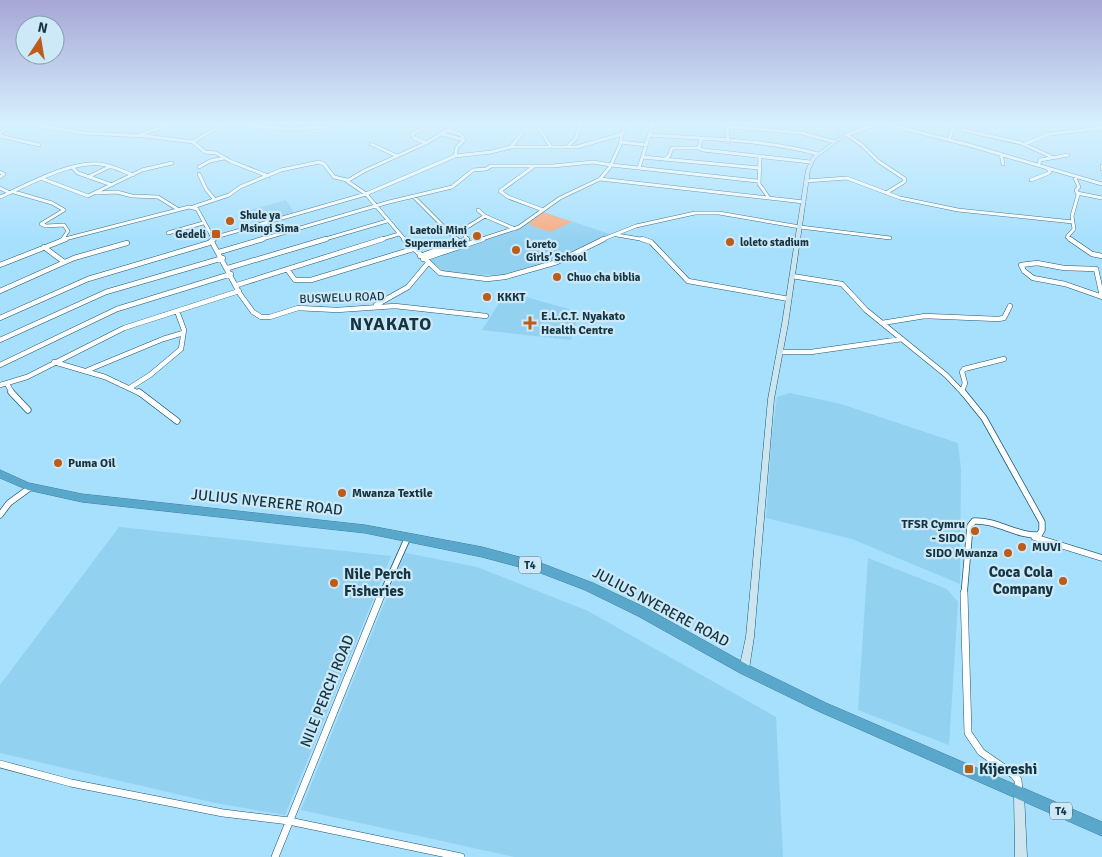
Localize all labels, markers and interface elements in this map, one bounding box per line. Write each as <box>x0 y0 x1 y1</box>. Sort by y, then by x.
north arrow <box>15 15 65 65</box>
text: N <box>36 18 49 37</box>
place label: Shule ya Msingi Sima <box>240 209 299 235</box>
marker: Shule ya Msingi Sima <box>224 215 236 227</box>
place label: Laetoli Mini Supermarket <box>405 224 467 250</box>
place label: Gedeli <box>175 228 206 241</box>
marker: Gedeli <box>210 228 222 240</box>
marker: Laetoli Mini Supermarket <box>471 230 483 242</box>
marker: loleto stadium <box>724 236 736 248</box>
place label: loleto stadium <box>740 236 809 249</box>
place label: Loreto Girls’ School <box>526 238 587 264</box>
marker: Loreto Girls’ School <box>510 244 522 256</box>
marker: Chuo cha biblia <box>551 271 563 283</box>
place label: Chuo cha biblia <box>567 271 641 284</box>
street label: BUSWELU ROAD <box>299 289 385 307</box>
place label: KKKT <box>497 290 526 305</box>
marker: KKKT <box>481 291 493 303</box>
place label: E.L.C.T. Nyakato Health Centre <box>541 309 625 338</box>
district label: NYAKATO <box>350 313 432 335</box>
marker: E.L.C.T. Nyakato Health Centre <box>523 316 537 330</box>
place label: Puma Oil <box>68 456 116 471</box>
marker: Puma Oil <box>52 457 64 469</box>
street label: JULIUS NYERERE ROAD <box>190 485 344 519</box>
place label: Mwanza Textile <box>352 486 433 501</box>
marker: Mwanza Textile <box>336 487 348 499</box>
place label: TFSR Cymru - SIDO <box>901 517 965 546</box>
marker: TFSR Cymru - SIDO <box>969 525 981 537</box>
place label: MUVI <box>1032 540 1061 555</box>
marker: MUVI <box>1016 541 1028 553</box>
place label: SIDO Mwanza <box>926 546 998 561</box>
marker: SIDO Mwanza <box>1002 547 1014 559</box>
road number: T4 <box>519 556 541 574</box>
street label: JULIUS NYERERE ROAD <box>589 563 733 651</box>
place label: Coca Cola Company <box>989 563 1054 598</box>
place label: Nile Perch Fisheries <box>344 565 411 600</box>
marker: Coca Cola Company <box>1057 575 1069 587</box>
marker: Nile Perch Fisheries <box>328 577 340 589</box>
street label: NILE PERCH ROAD <box>296 632 358 750</box>
place label: Kijereshi <box>979 760 1037 778</box>
marker: Kijereshi <box>963 763 975 775</box>
road number: T4 <box>1050 802 1072 819</box>

